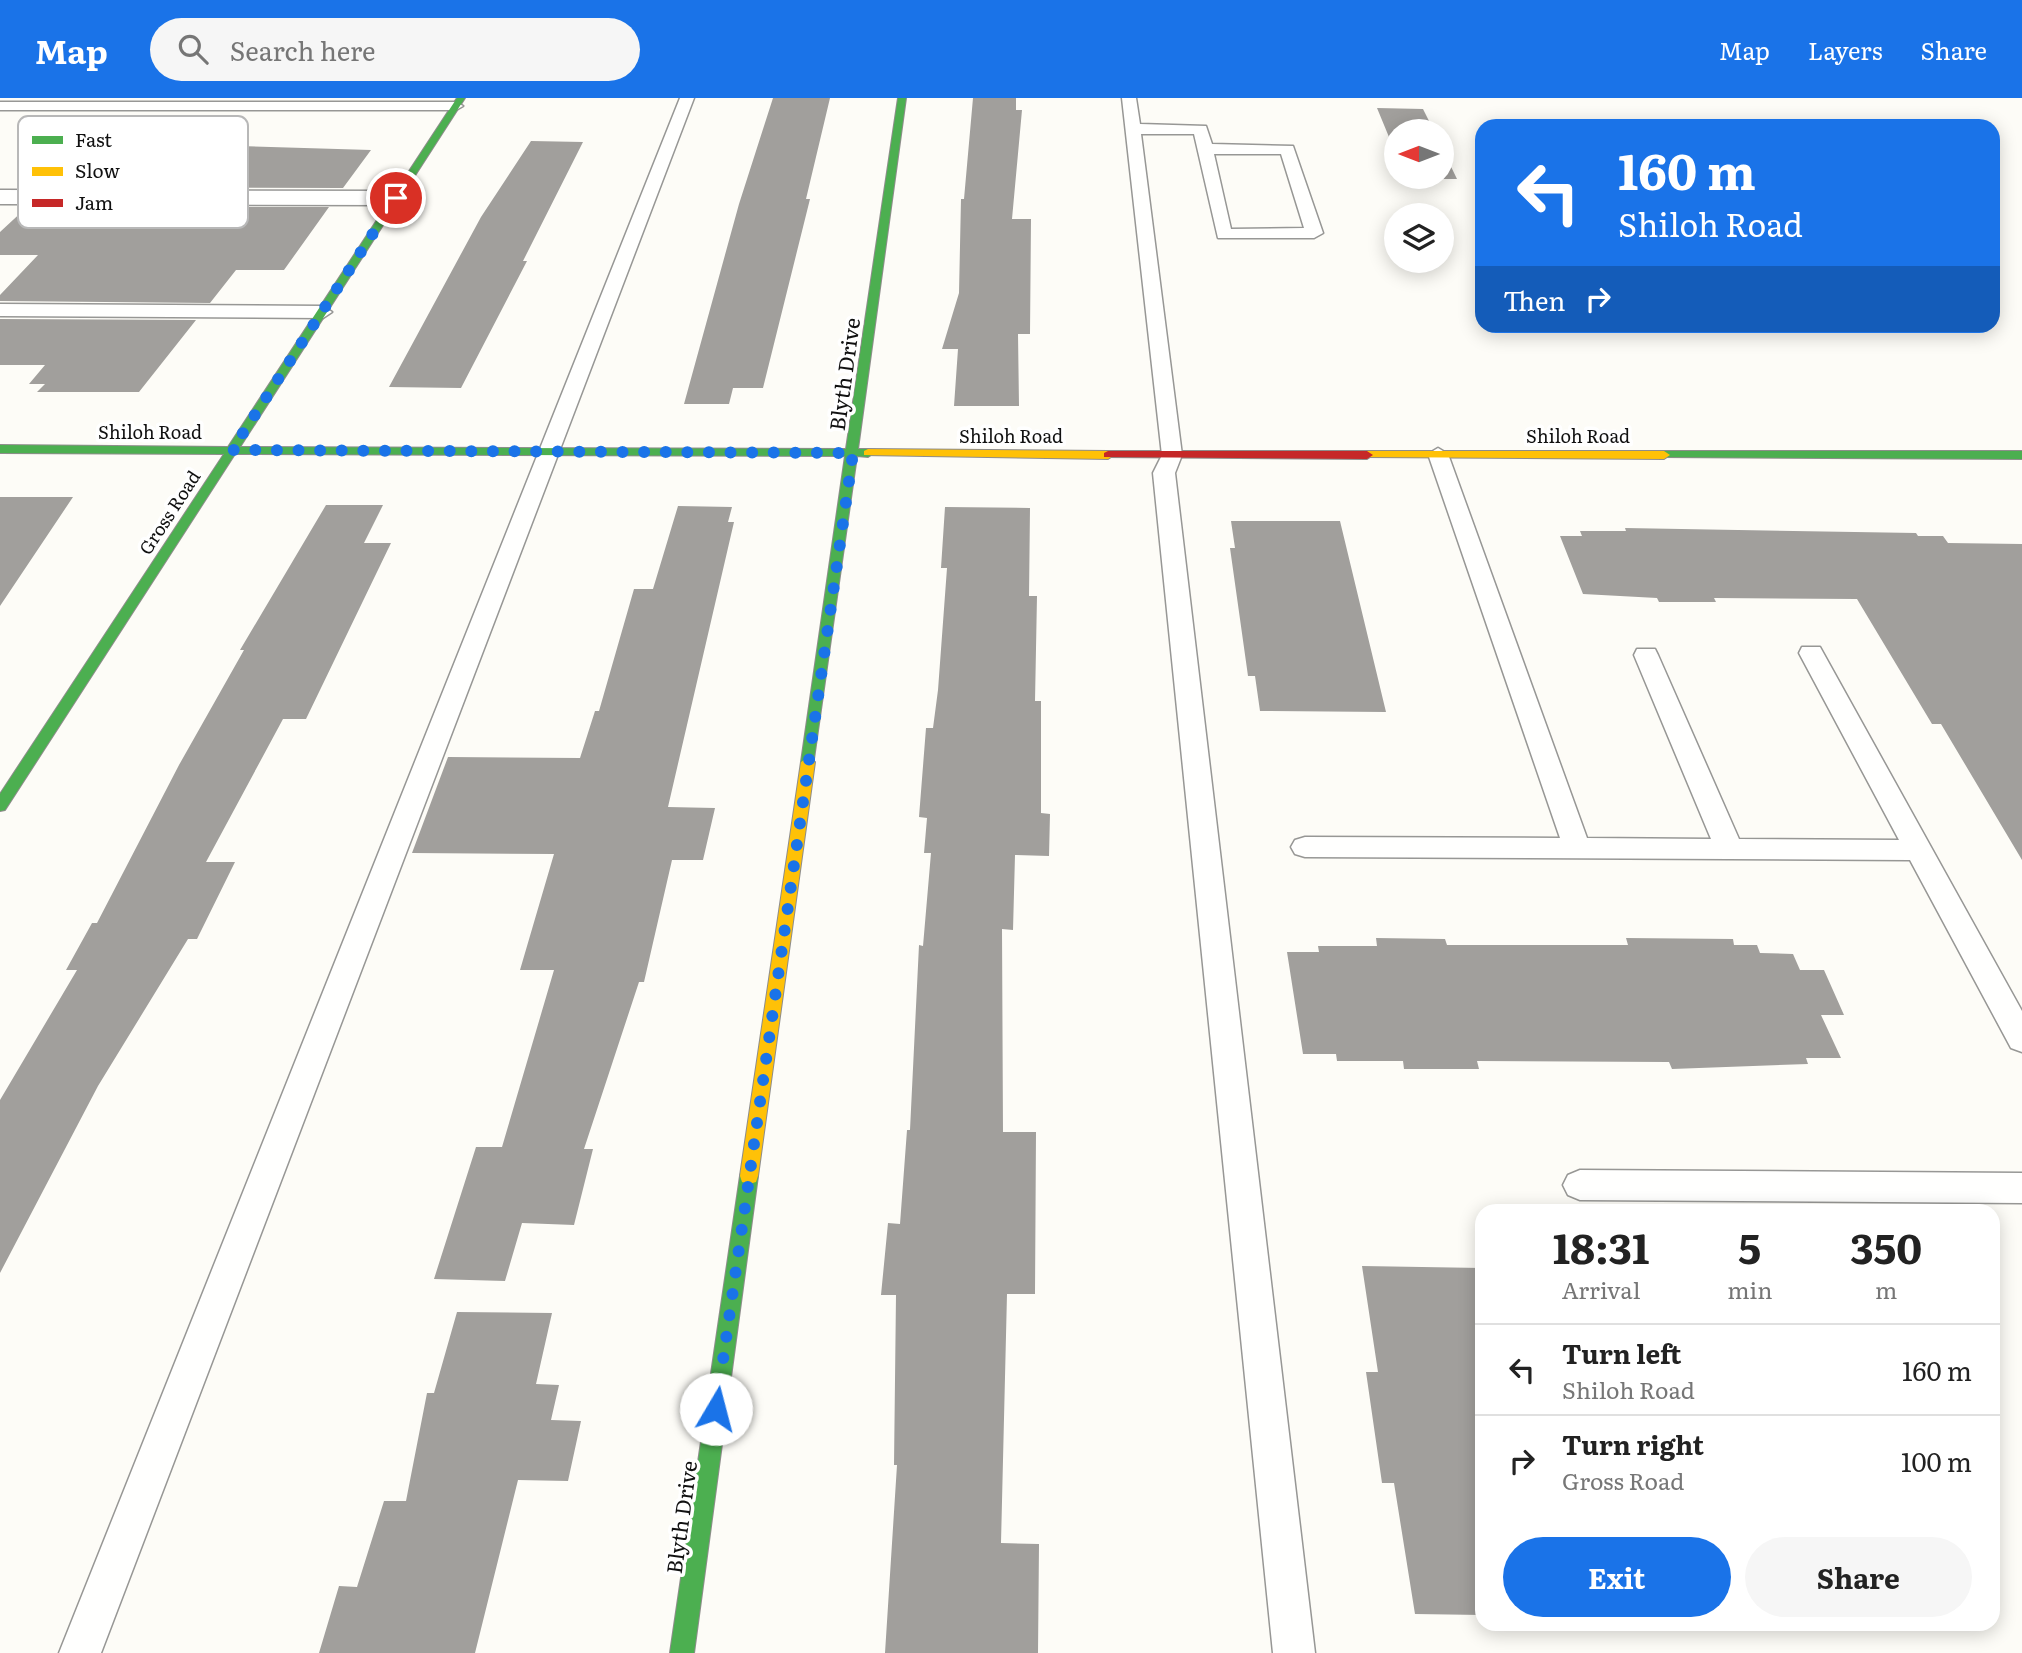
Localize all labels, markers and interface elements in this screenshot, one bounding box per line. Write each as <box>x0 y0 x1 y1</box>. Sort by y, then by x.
search box <box>150 18 640 81</box>
text: Map <box>35 25 108 74</box>
icon: search <box>174 30 212 68</box>
text: Search here <box>230 30 376 69</box>
text: Map <box>1719 32 1770 67</box>
text: Layers <box>1808 32 1882 67</box>
text: Share <box>1920 32 1987 67</box>
legend <box>18 116 248 228</box>
north arrow <box>1384 119 1454 189</box>
map controls <box>1384 119 1454 273</box>
text: Fast <box>75 125 112 153</box>
text: 160 m <box>1618 132 1756 205</box>
icon: left <box>1503 147 1594 238</box>
text: Slow <box>75 156 120 184</box>
pin <box>366 168 426 228</box>
icon: arrive <box>377 179 415 217</box>
text: Jam <box>75 188 113 216</box>
text: Shiloh Road <box>1618 199 1803 247</box>
button: layers <box>1384 203 1454 273</box>
text: Then <box>1503 280 1565 319</box>
icon: right <box>1579 280 1617 318</box>
street label: Blyth Drive <box>820 315 866 433</box>
street label: Shiloh Road <box>98 418 202 445</box>
street label: Shiloh Road <box>959 422 1063 449</box>
street label: Shiloh Road <box>1526 422 1630 449</box>
street label: Gross Road <box>132 465 206 559</box>
text: 18:31 <box>1553 1215 1649 1277</box>
text: 5 <box>1738 1215 1761 1277</box>
text: 350 <box>1850 1215 1922 1277</box>
text: Arrival <box>1562 1272 1640 1306</box>
text: min <box>1727 1272 1772 1306</box>
text: m <box>1875 1272 1897 1306</box>
text: Turn left <box>1562 1333 1681 1372</box>
text: 160 m <box>1902 1350 1972 1389</box>
icon: left <box>1503 1351 1541 1389</box>
position arrow <box>679 1372 753 1446</box>
text: Shiloh Road <box>1562 1372 1695 1406</box>
text: Turn right <box>1562 1424 1704 1463</box>
text: 100 m <box>1901 1441 1972 1480</box>
icon: right <box>1503 1442 1541 1480</box>
street label: Blyth Drive <box>657 1458 703 1576</box>
text: Gross Road <box>1562 1463 1684 1497</box>
button: Exit <box>1503 1537 1731 1617</box>
button: Share <box>1745 1537 1972 1617</box>

